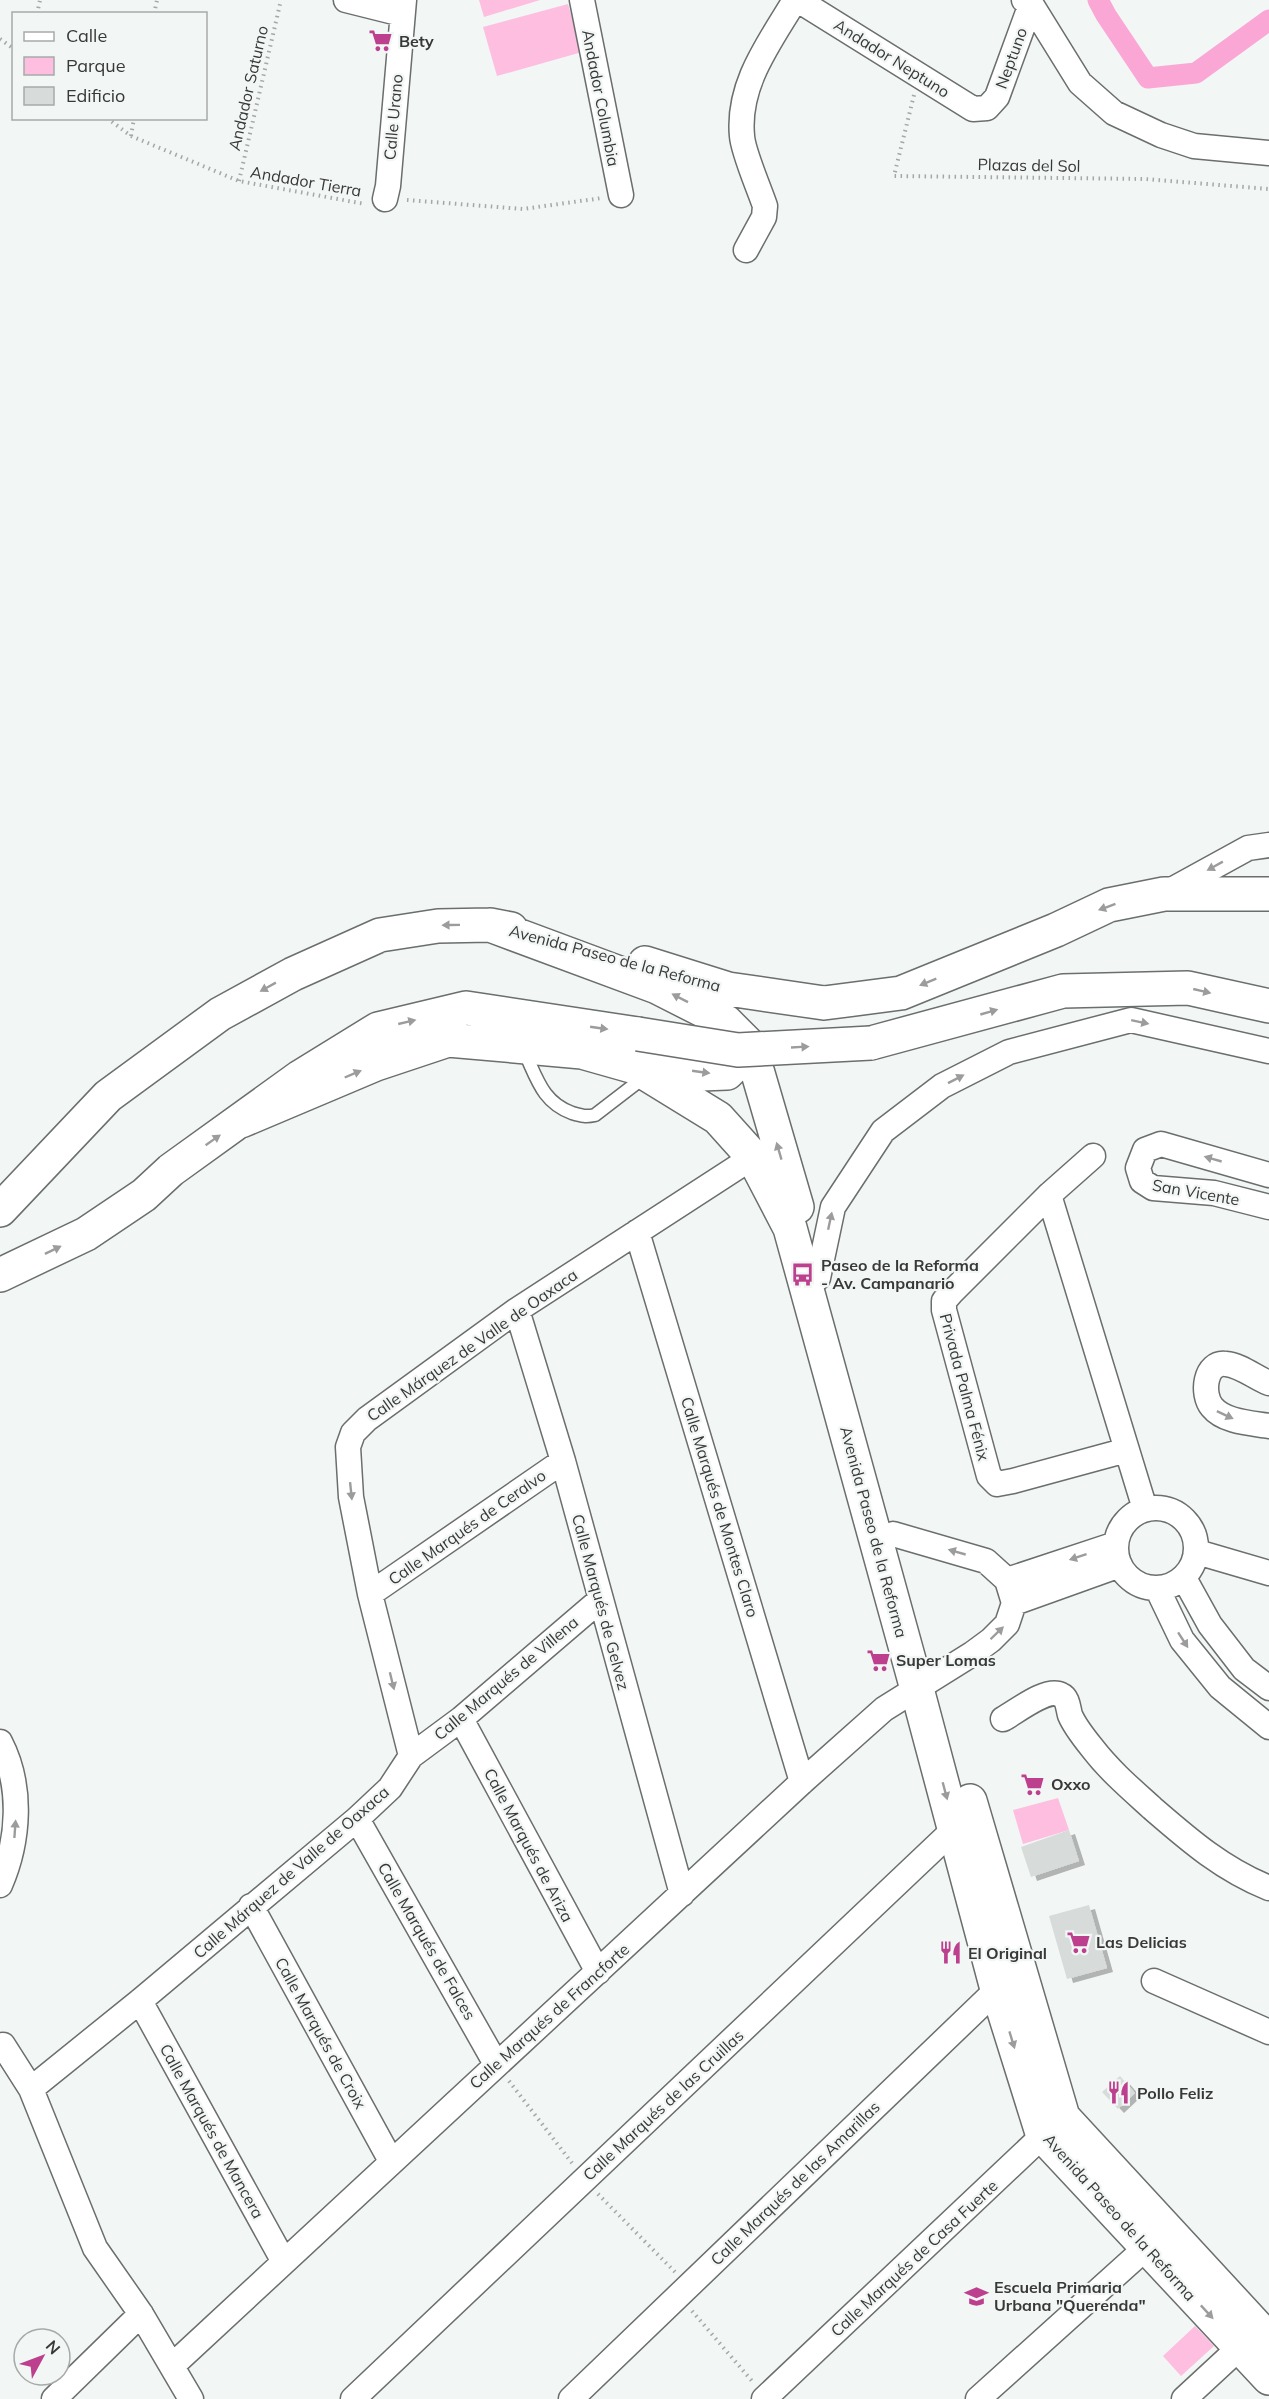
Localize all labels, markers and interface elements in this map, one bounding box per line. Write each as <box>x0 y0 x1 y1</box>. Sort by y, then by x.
legend <box>12 12 207 120</box>
street label: Andador Neptuno <box>830 14 954 102</box>
street label: Andador Saturno <box>224 23 272 153</box>
text: Calle <box>66 24 107 47</box>
street label: Neptuno <box>991 25 1031 91</box>
supermarket icon: Bety <box>368 28 394 54</box>
street label: Andador Columbia <box>578 28 624 168</box>
place label: Bety <box>399 31 434 51</box>
text: Parque <box>66 54 125 77</box>
street label: Calle Urano <box>379 73 407 161</box>
text: Edificio <box>66 84 125 107</box>
street label: Plazas del Sol <box>977 154 1081 176</box>
street label: Andador Tierra <box>249 161 363 201</box>
one-way arrow <box>1207 861 1224 871</box>
one-way arrow <box>1098 902 1116 912</box>
street label: Avenida Paseo de la Reforma <box>507 920 723 996</box>
one-way arrow <box>442 921 461 930</box>
one-way arrow <box>918 977 936 987</box>
one-way arrow <box>260 982 277 992</box>
one-way arrow <box>1192 986 1211 996</box>
one-way arrow <box>671 994 688 1003</box>
one-way arrow <box>980 1006 998 1016</box>
one-way arrow <box>398 1017 416 1027</box>
one-way arrow <box>1131 1018 1150 1027</box>
one-way arrow <box>590 1024 609 1033</box>
one-way arrow <box>791 1042 810 1051</box>
one-way arrow <box>692 1068 711 1077</box>
one-way arrow <box>344 1069 362 1079</box>
one-way arrow <box>948 1074 965 1083</box>
one-way arrow <box>205 1134 221 1146</box>
one-way arrow <box>774 1142 784 1160</box>
one-way arrow <box>1204 1154 1222 1163</box>
street label: San Vicente <box>1151 1174 1241 1210</box>
one-way arrow <box>826 1211 835 1230</box>
one-way arrow <box>44 1245 61 1254</box>
place label: Paseo de la Reforma - Av. Campanario <box>821 1255 979 1293</box>
bus stop icon: Paseo de la Reforma - Av. Campanario <box>790 1261 816 1287</box>
street label: Calle Márquez de Valle de Oaxaca <box>363 1264 581 1426</box>
street label: Privada Palma Fénix <box>936 1311 994 1463</box>
street label: Calle Marqués de Montes Claro <box>677 1394 763 1620</box>
one-way arrow <box>1216 1409 1234 1419</box>
street label: Avenida Paseo de la Reforma <box>836 1424 912 1640</box>
street label: Calle Marqués de Ceralvo <box>384 1465 550 1589</box>
one-way arrow <box>346 1481 356 1500</box>
street label: Calle Marqués de Gelvez <box>568 1512 634 1692</box>
one-way arrow <box>948 1547 966 1556</box>
one-way arrow <box>1069 1552 1087 1562</box>
street label: Calle Marqués de Villena <box>430 1612 582 1744</box>
one-way arrow <box>990 1627 1004 1641</box>
one-way arrow <box>1178 1632 1189 1648</box>
supermarket icon: Super Lomas <box>865 1647 891 1673</box>
place label: Super Lomas <box>896 1650 996 1670</box>
one-way arrow <box>388 1672 397 1690</box>
street label: Calle Marqués de Ariza <box>480 1765 578 1925</box>
supermarket icon: Oxxo <box>1020 1771 1046 1797</box>
place label: Oxxo <box>1051 1774 1090 1794</box>
street label: Calle Márquez de Valle de Oaxaca <box>189 1782 393 1962</box>
one-way arrow <box>941 1782 950 1800</box>
one-way arrow <box>10 1820 19 1839</box>
street label: Calle Marqués de Falces <box>374 1859 480 2023</box>
supermarket icon: Las Delicias <box>1065 1929 1091 1955</box>
place label: Las Delicias <box>1096 1932 1187 1952</box>
street label: Calle Marqués de Francforte <box>465 1939 633 2093</box>
restaurant icon: El Original <box>937 1940 963 1966</box>
place label: El Original <box>968 1943 1047 1963</box>
street label: Calle Marqués de Croix <box>271 1954 371 2113</box>
street label: Calle Marqués de las Cruillas <box>579 2025 748 2185</box>
one-way arrow <box>1008 2031 1018 2049</box>
street label: Calle Marqués de Mancera <box>156 2040 268 2222</box>
restaurant icon: Pollo Feliz <box>1106 2080 1132 2106</box>
place label: Pollo Feliz <box>1137 2083 1213 2103</box>
street label: Calle Marqués de las Amarillas <box>706 2097 884 2269</box>
street label: Avenida Paseo de la Reforma <box>1040 2129 1200 2305</box>
street label: Calle Marqués de Casa Fuerte <box>826 2175 1002 2341</box>
place label: Escuela Primaria Urbana "Querenda" <box>994 2277 1146 2315</box>
school or university icon: Escuela Primaria Urbana "Querenda" <box>963 2283 989 2309</box>
one-way arrow <box>1200 2304 1213 2319</box>
north arrow <box>12 2327 72 2387</box>
text: N <box>42 2336 65 2358</box>

